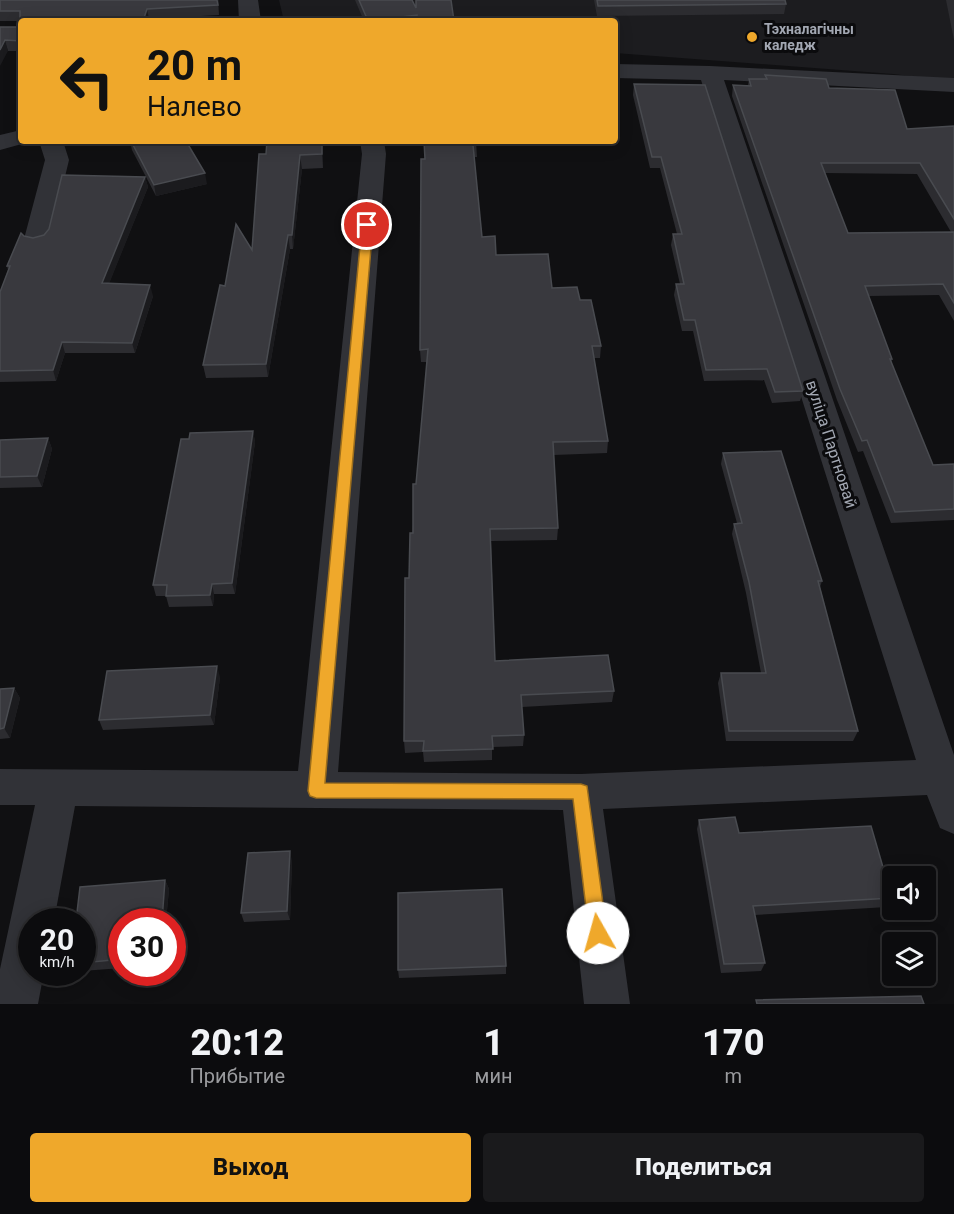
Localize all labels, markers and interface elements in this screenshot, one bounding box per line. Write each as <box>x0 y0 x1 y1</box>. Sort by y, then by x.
place label: Тэхналагічны каледж <box>764 21 854 53</box>
marker: Тэхналагічны каледж <box>745 30 759 44</box>
text: 20 m <box>147 41 242 90</box>
icon: left <box>48 42 126 120</box>
text: Налево <box>147 91 242 123</box>
pin <box>341 199 392 250</box>
icon: arrive <box>350 208 383 241</box>
street label: вуліца Партновай <box>802 378 861 510</box>
map controls <box>882 866 936 986</box>
button: sound <box>882 866 936 920</box>
position arrow <box>566 901 630 965</box>
speed limit sign: 30 <box>108 908 186 986</box>
text: 20 <box>40 922 74 957</box>
button: layers <box>882 932 936 986</box>
text: km/h <box>39 953 75 971</box>
text: 20:12 <box>191 1022 284 1064</box>
text: 1 <box>483 1022 504 1064</box>
text: 170 <box>702 1022 764 1064</box>
text: Прибытие <box>190 1064 285 1088</box>
text: мин <box>475 1064 513 1088</box>
text: m <box>724 1064 742 1088</box>
button: Выход <box>30 1133 471 1202</box>
button: Поделиться <box>483 1133 924 1202</box>

